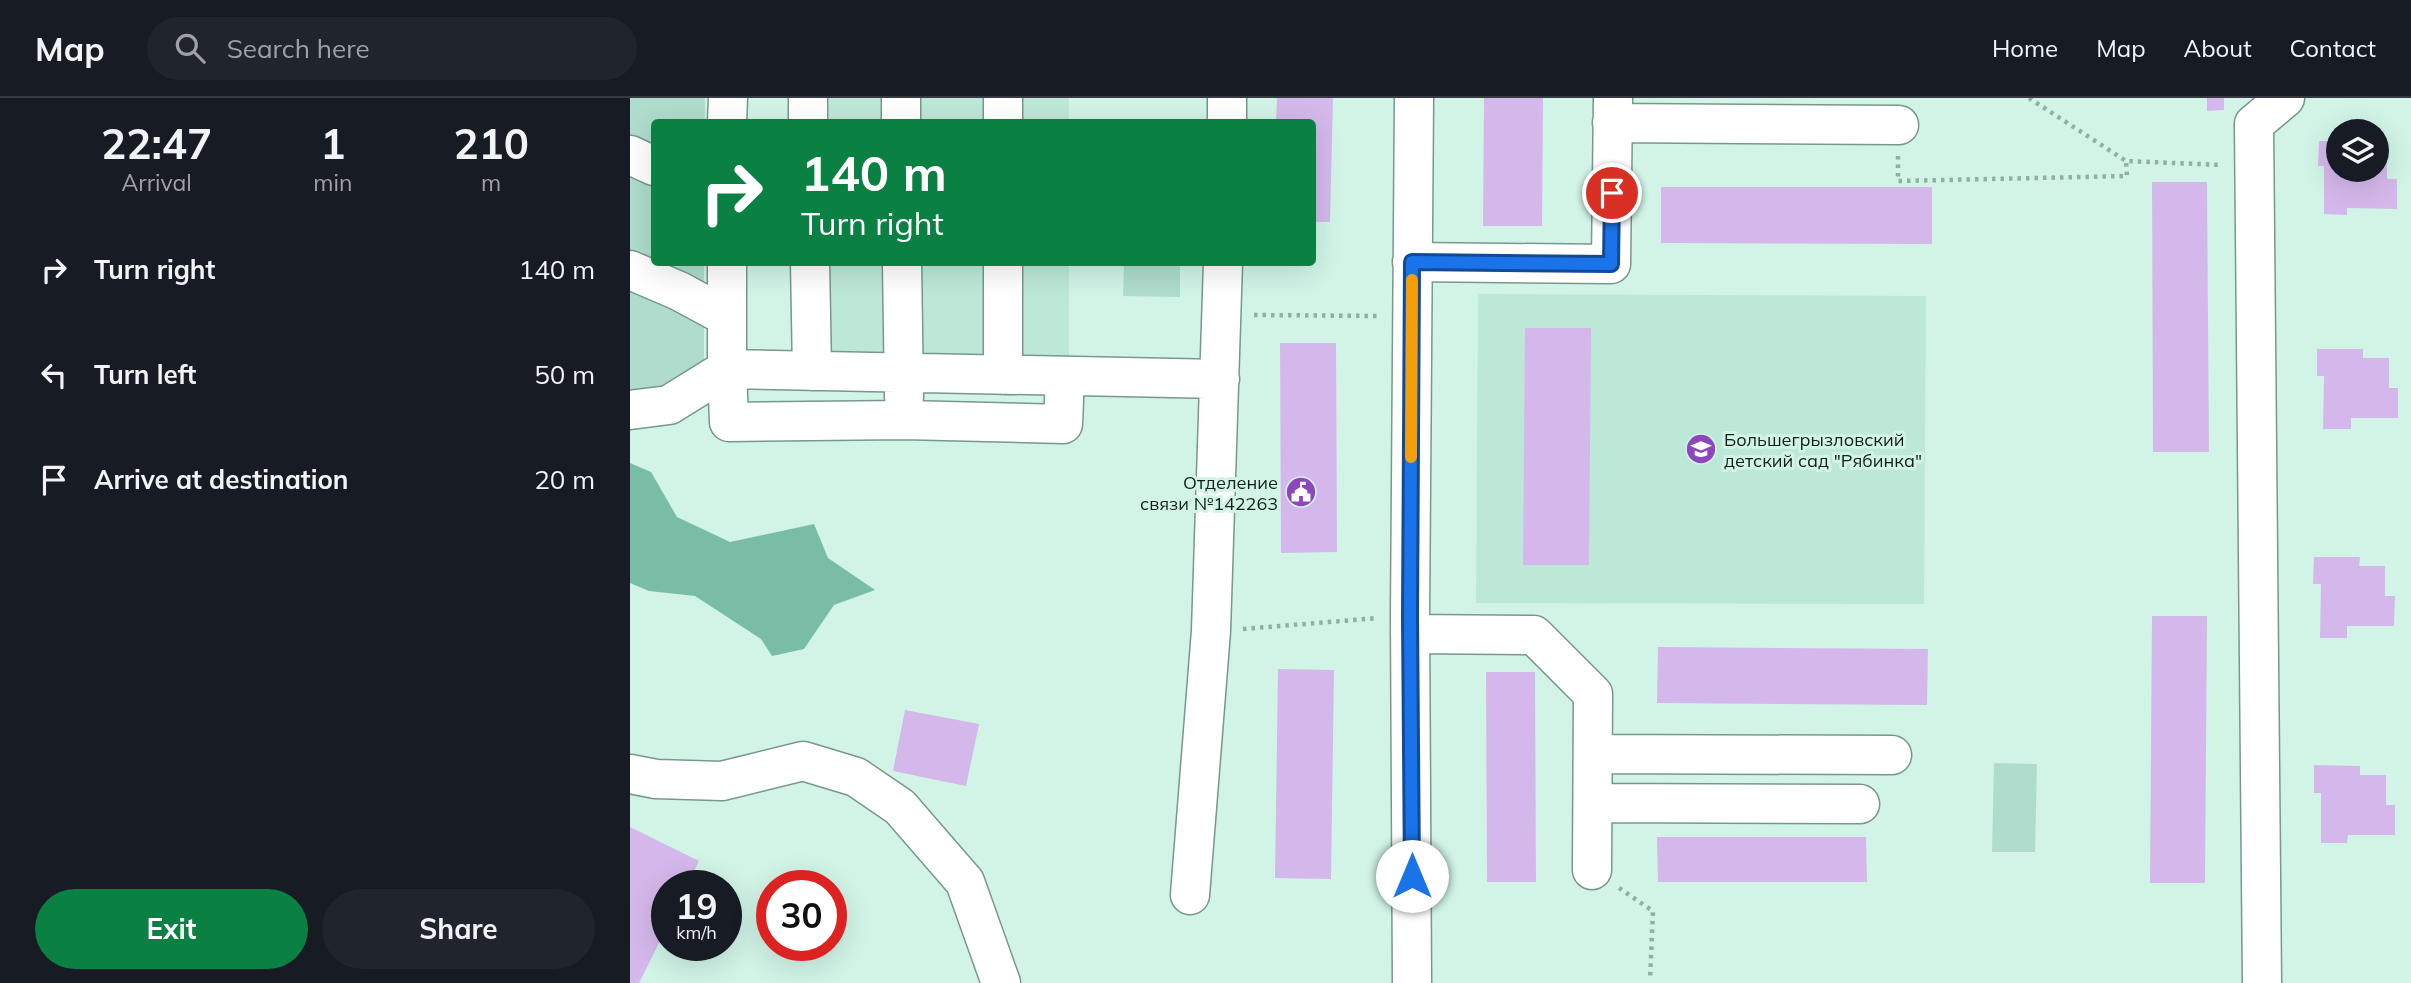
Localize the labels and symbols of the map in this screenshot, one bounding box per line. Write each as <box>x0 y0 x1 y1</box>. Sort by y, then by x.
pin <box>1582 163 1642 223</box>
place label: Большегрызловский детский сад "Рябинка" <box>1724 428 1922 472</box>
school or university icon: Большегрызловский детский сад "Рябинка" <box>1684 432 1718 466</box>
place label: Отделение связи №142263 <box>1140 471 1278 515</box>
public building icon: Отделение связи №142263 <box>1284 475 1318 509</box>
position arrow <box>1375 839 1449 913</box>
speed limit sign: 30 <box>756 870 847 961</box>

